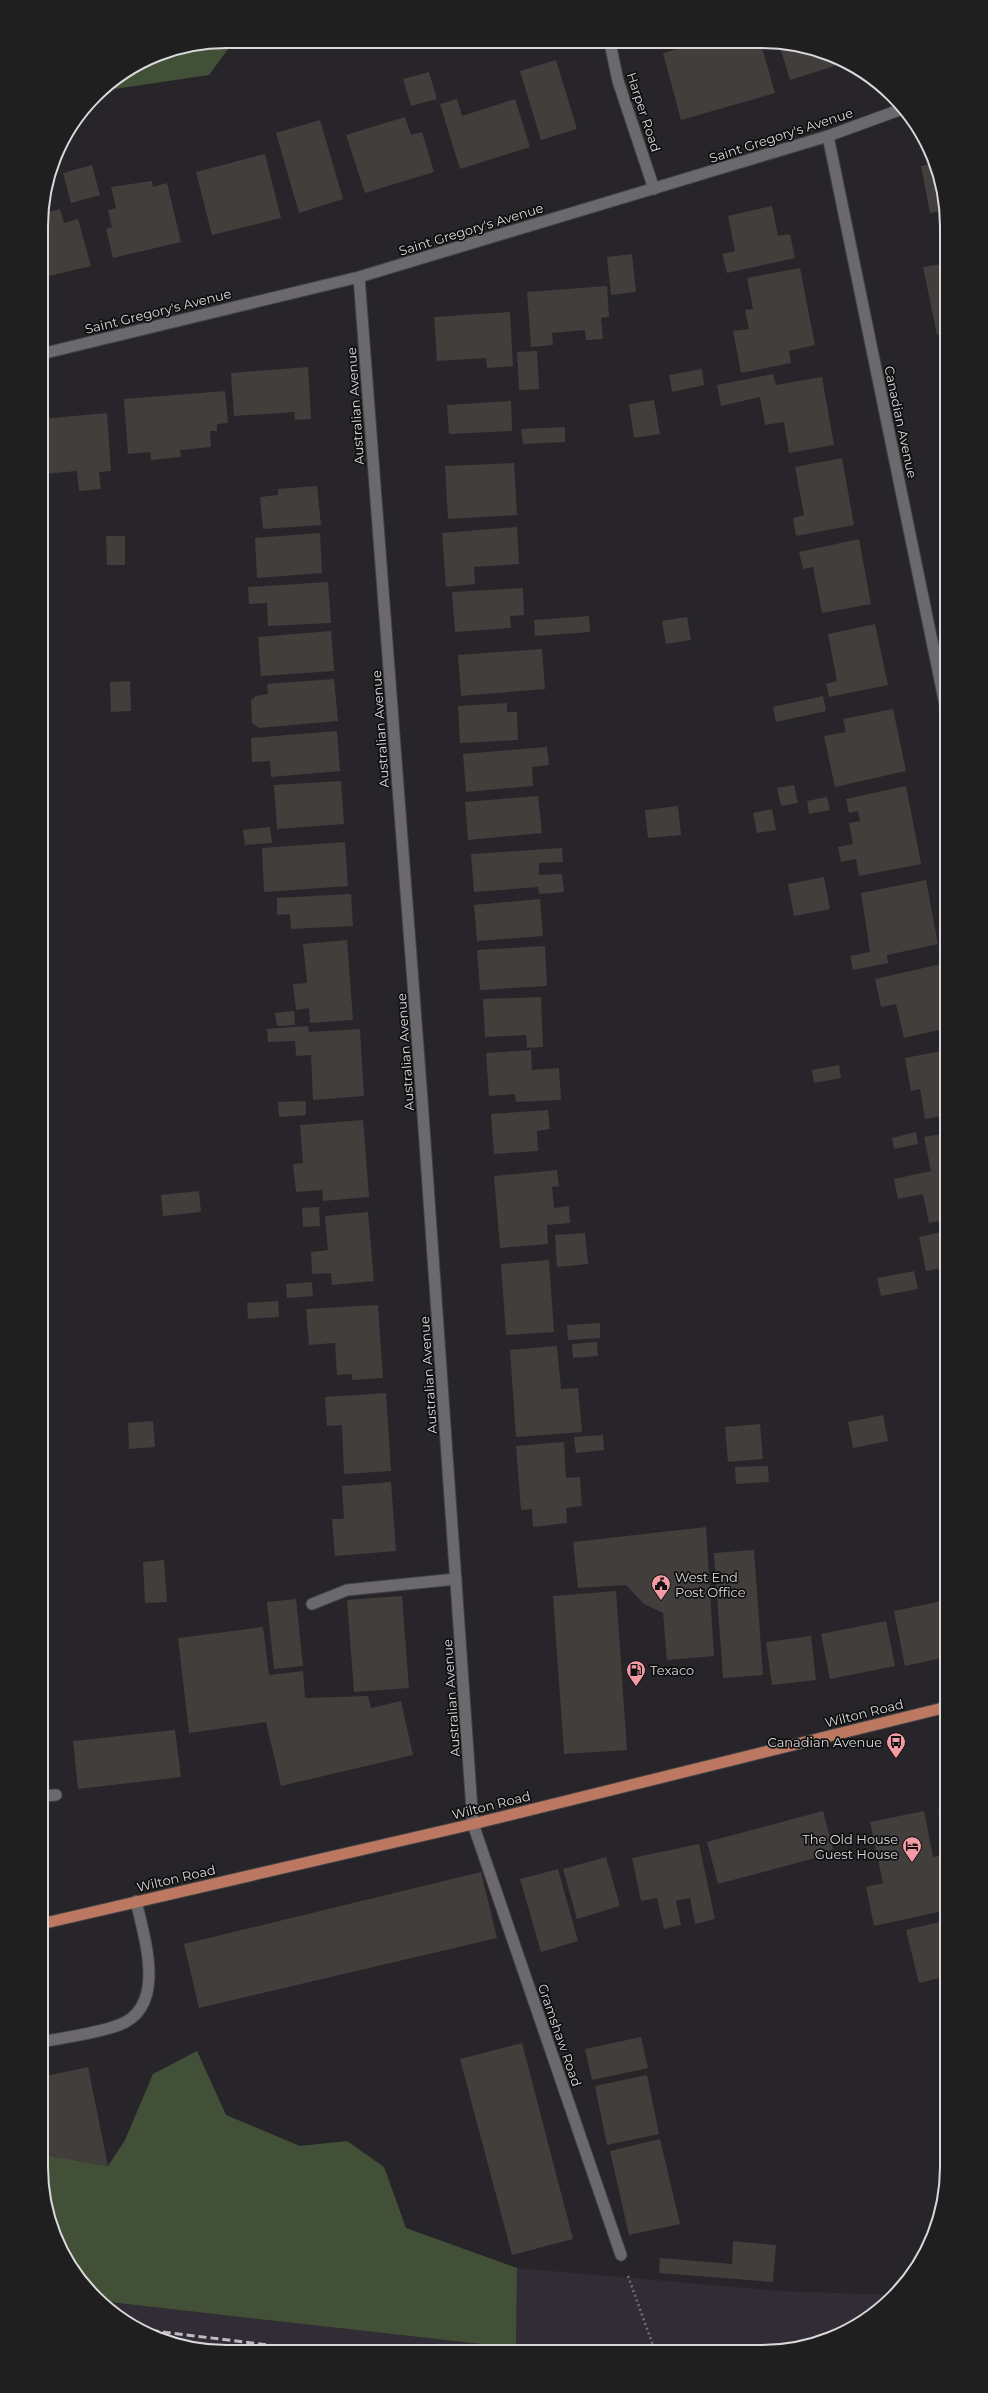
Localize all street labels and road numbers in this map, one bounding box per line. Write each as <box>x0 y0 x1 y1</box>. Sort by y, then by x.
street label: Harper Road <box>624 70 664 154</box>
street label: Saint Gregory's Avenue <box>707 104 855 166</box>
street label: Saint Gregory's Avenue <box>397 199 545 259</box>
street label: Saint Gregory's Avenue <box>83 285 233 337</box>
street label: Australian Avenue <box>343 347 367 465</box>
street label: Canadian Avenue <box>881 364 921 480</box>
street label: Australian Avenue <box>368 670 392 788</box>
street label: Australian Avenue <box>393 993 417 1111</box>
street label: Australian Avenue <box>416 1316 440 1434</box>
street label: Australian Avenue <box>439 1639 463 1757</box>
street label: Wilton Road <box>823 1696 905 1730</box>
street label: Wilton Road <box>450 1788 532 1822</box>
street label: Wilton Road <box>135 1861 217 1895</box>
street label: Gramshaw Road <box>535 1981 585 2089</box>

